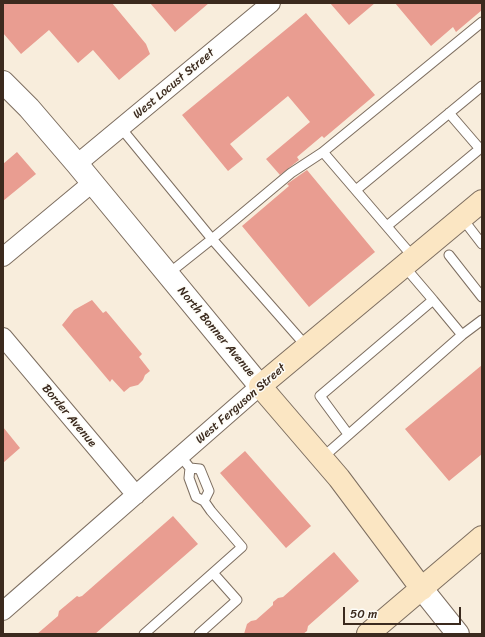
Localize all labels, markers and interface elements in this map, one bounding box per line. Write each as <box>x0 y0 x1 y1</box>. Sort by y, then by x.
street label: West Locust Street <box>130 46 218 122</box>
street label: North Bonner Avenue <box>174 284 258 380</box>
street label: West Ferguson Street <box>193 361 289 447</box>
street label: Border Avenue <box>39 382 99 450</box>
scale bar <box>345 599 463 625</box>
text: 50 m <box>350 603 377 625</box>

